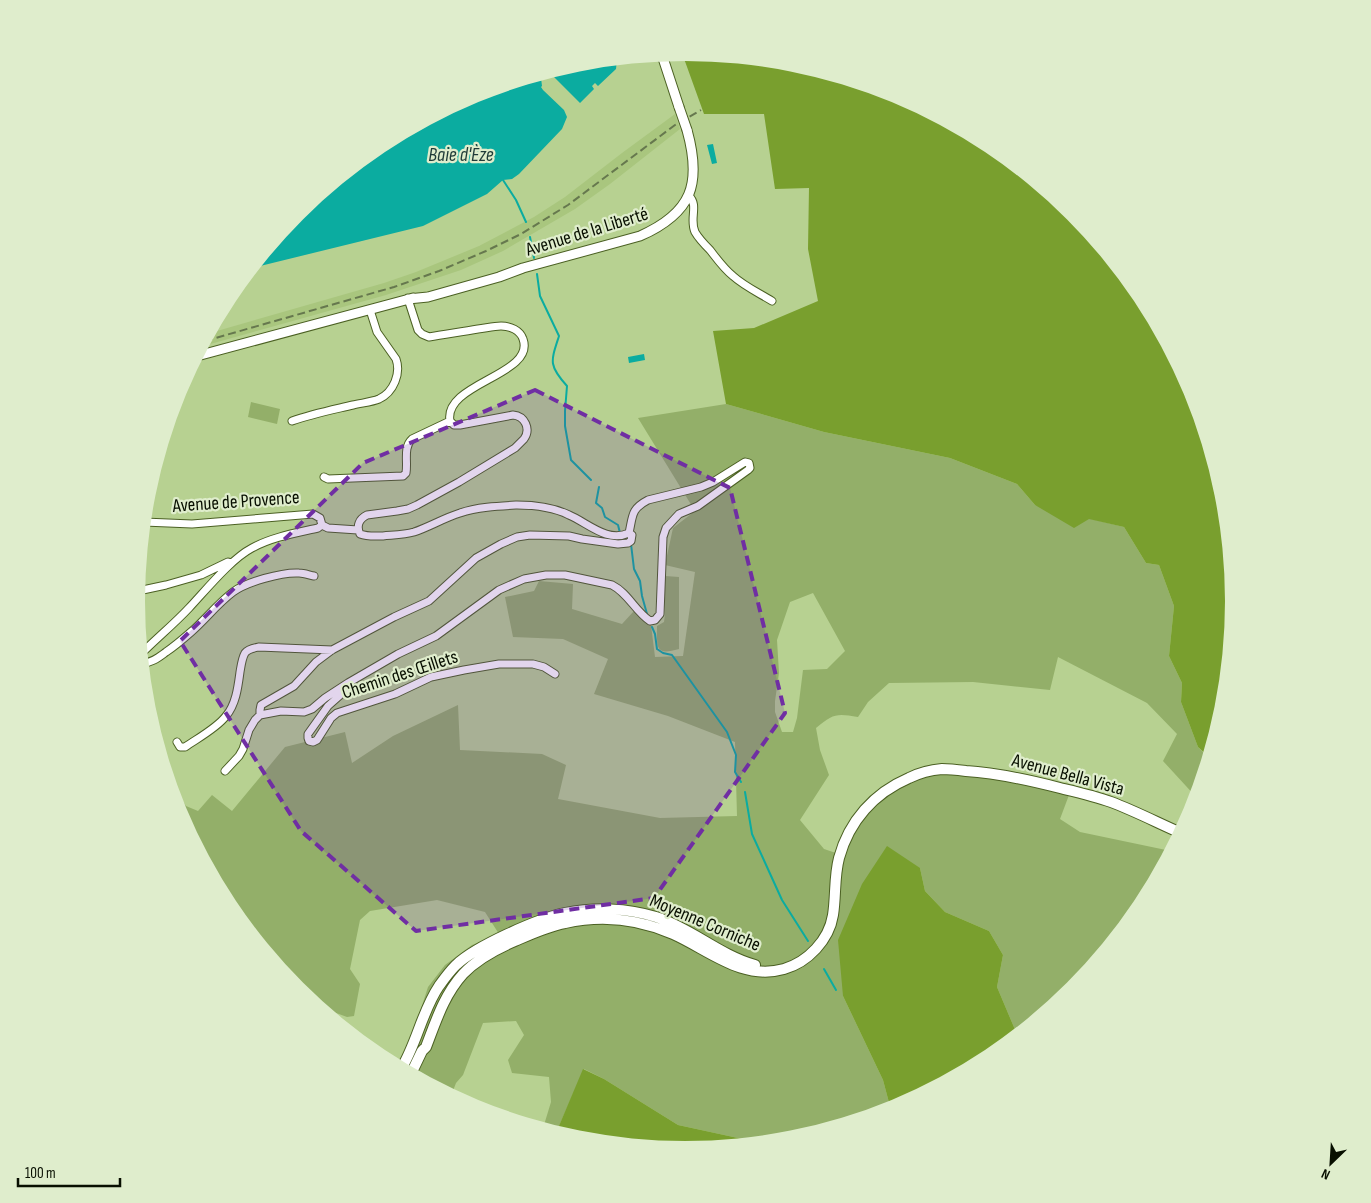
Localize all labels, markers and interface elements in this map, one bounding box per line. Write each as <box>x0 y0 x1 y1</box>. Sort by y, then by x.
water label: Baie d'Èze <box>428 143 494 167</box>
street label: Avenue de la Liberté <box>522 202 651 262</box>
street label: Avenue de Provence <box>171 486 300 518</box>
street label: Chemin des Œillets <box>339 645 461 705</box>
street label: Avenue Bella Vista <box>1009 749 1126 801</box>
street label: Moyenne Corniche <box>646 889 764 957</box>
north arrow <box>1306 1138 1356 1188</box>
scale bar <box>18 1156 120 1188</box>
text: 100 m <box>25 1164 56 1183</box>
text: N <box>1319 1165 1333 1184</box>

